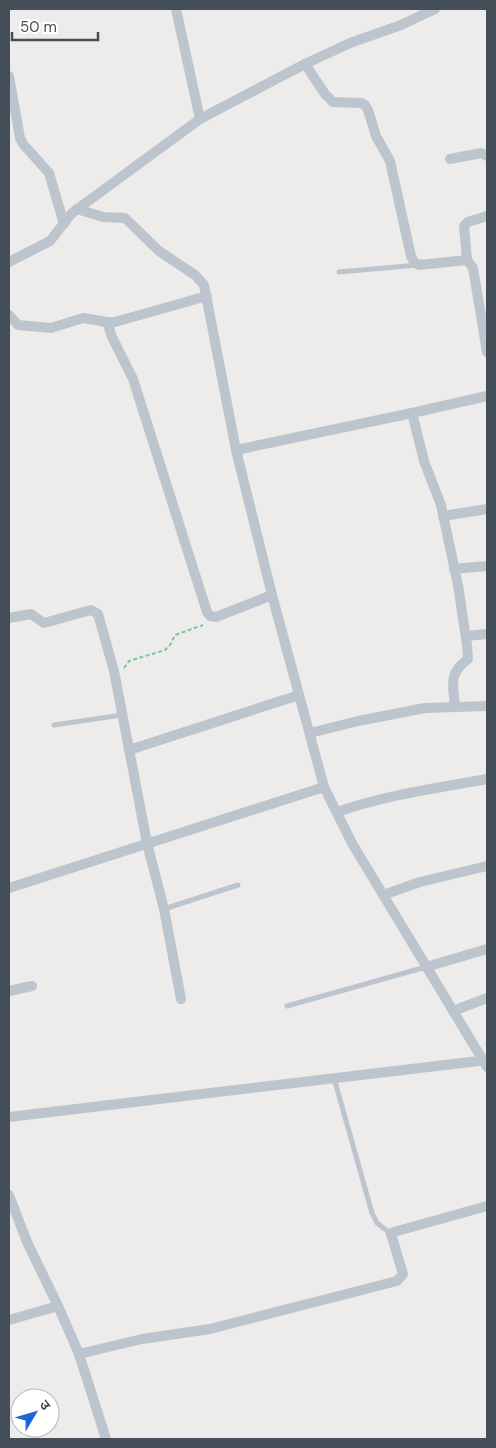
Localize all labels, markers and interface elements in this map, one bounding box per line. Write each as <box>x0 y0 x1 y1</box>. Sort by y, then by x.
scale bar <box>12 10 99 42</box>
text: 50 m <box>20 17 57 37</box>
north arrow <box>10 1388 60 1438</box>
text: उ <box>36 1396 55 1414</box>

